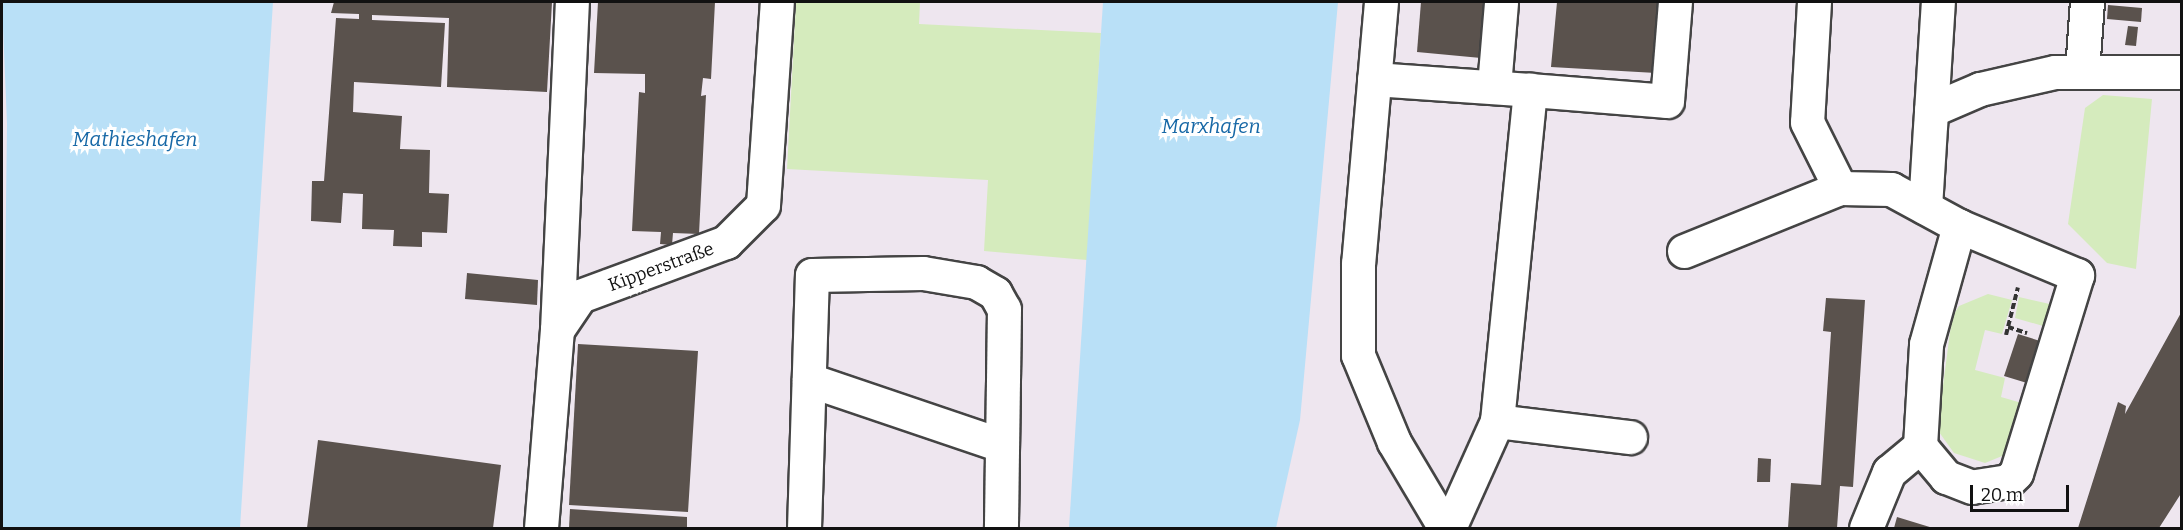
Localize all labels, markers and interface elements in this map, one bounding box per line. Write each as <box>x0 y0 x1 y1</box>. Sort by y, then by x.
water label: Marxhafen <box>1161 114 1261 138</box>
water label: Mathieshafen <box>73 127 197 151</box>
street label: Kipperstraße <box>605 238 717 296</box>
scale bar <box>1973 473 2072 511</box>
text: 20 m <box>1981 484 2023 506</box>

